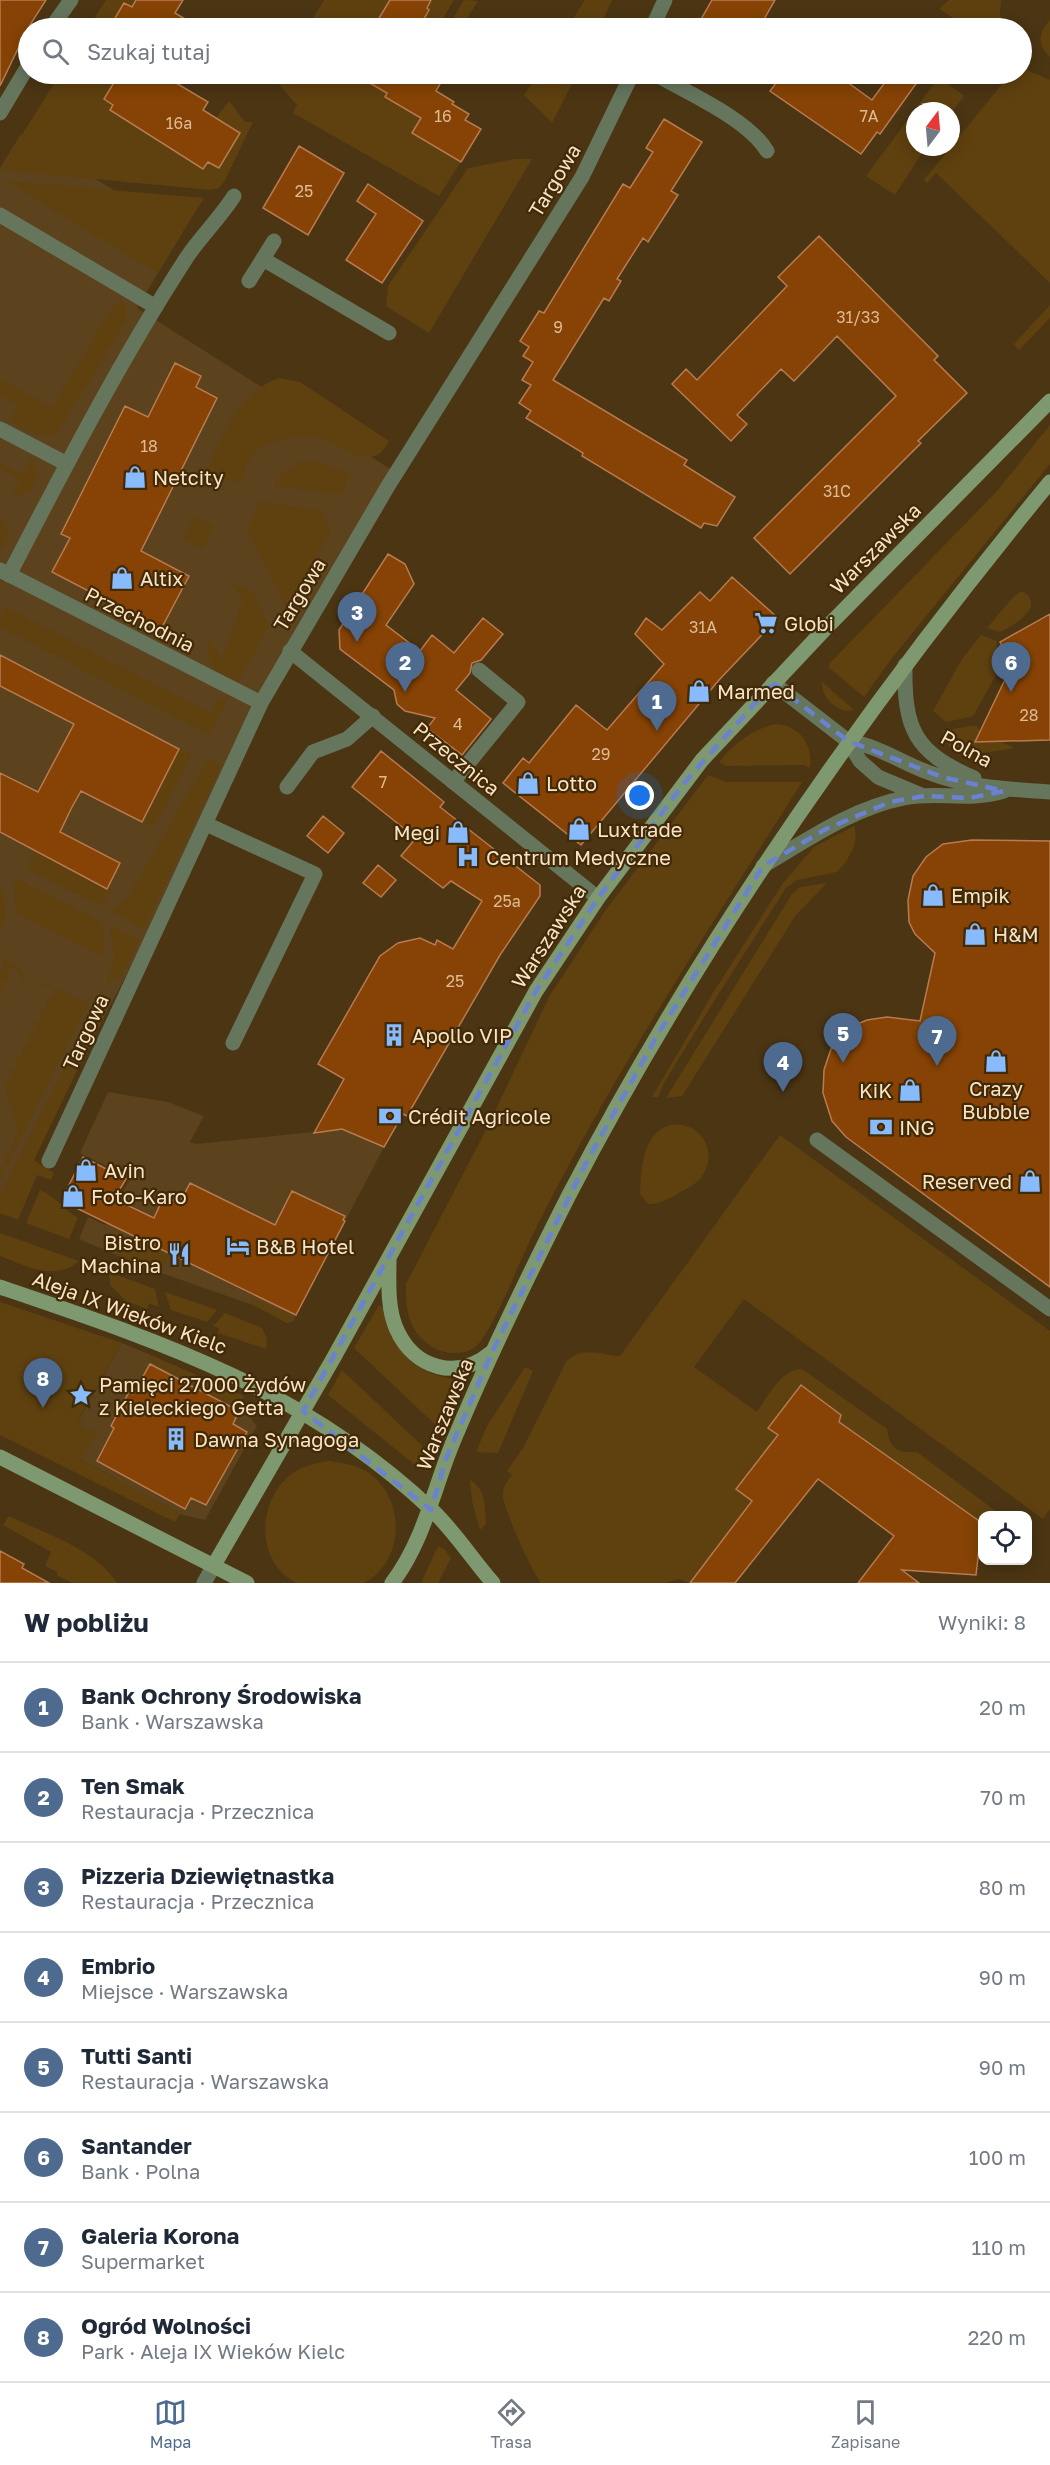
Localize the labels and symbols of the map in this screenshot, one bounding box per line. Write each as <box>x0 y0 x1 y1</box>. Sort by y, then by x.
north arrow <box>906 102 960 156</box>
house number: 16 <box>434 106 452 126</box>
house number: 7A <box>859 106 879 126</box>
house number: 16a <box>166 113 192 133</box>
street label: Targowa <box>523 139 585 221</box>
house number: 25 <box>295 181 313 201</box>
house number: 31/33 <box>836 307 880 327</box>
house number: 9 <box>553 317 563 337</box>
house number: 18 <box>140 436 158 456</box>
shop icon: Netcity <box>122 464 148 490</box>
place label: Netcity <box>153 465 224 489</box>
house number: 31C <box>823 481 851 501</box>
street label: Warszawska <box>825 498 925 598</box>
street label: Targowa <box>268 553 330 635</box>
shop icon: Altix <box>109 565 135 591</box>
place label: Altix <box>140 566 183 590</box>
street label: Przechodnia <box>81 581 199 657</box>
pin: 3 <box>338 592 376 642</box>
supermarket icon: Globi <box>753 610 779 636</box>
place label: Globi <box>784 611 834 635</box>
house number: 31A <box>689 617 717 637</box>
pin: 2 <box>386 642 424 692</box>
pin: 6 <box>992 642 1030 692</box>
shop icon: Marmed <box>686 678 712 704</box>
place label: Marmed <box>717 679 795 703</box>
pin: 1 <box>638 682 676 731</box>
house number: 28 <box>1019 705 1039 725</box>
house number: 4 <box>453 714 463 734</box>
street label: Przecznica <box>409 716 505 800</box>
street label: Polna <box>937 724 997 772</box>
house number: 29 <box>592 744 610 764</box>
shop icon: Lotto <box>515 770 541 796</box>
place label: Lotto <box>546 771 597 795</box>
house number: 7 <box>379 772 387 792</box>
your location <box>625 781 654 810</box>
shop icon: Luxtrade <box>566 816 592 842</box>
place label: Luxtrade <box>597 817 682 841</box>
shop icon: Megi <box>445 819 471 845</box>
place label: Megi <box>394 820 440 844</box>
hospital icon: Centrum Medyczne <box>455 844 481 870</box>
place label: Centrum Medyczne <box>486 845 671 869</box>
street label: Warszawska <box>506 880 590 992</box>
shop icon: Empik <box>920 882 946 908</box>
place label: Empik <box>951 883 1010 907</box>
house number: 25a <box>493 891 521 911</box>
shop icon: H&M <box>962 921 988 947</box>
place label: H&M <box>993 922 1039 946</box>
house number: 25 <box>446 971 464 991</box>
street label: Targowa <box>57 990 113 1074</box>
pin: 5 <box>824 1014 862 1063</box>
pin: 7 <box>918 1016 956 1066</box>
building icon: Apollo VIP <box>381 1022 407 1048</box>
place label: Apollo VIP <box>412 1023 512 1047</box>
pin: 4 <box>764 1042 802 1092</box>
shop icon: Crazy Bubble <box>983 1048 1009 1074</box>
place label: Crazy Bubble <box>962 1076 1030 1123</box>
shop icon: KiK <box>897 1077 923 1103</box>
place label: KiK <box>859 1078 892 1102</box>
bank icon: Crédit Agricole <box>377 1103 403 1129</box>
place label: Crédit Agricole <box>408 1104 551 1128</box>
bank icon: ING <box>868 1114 894 1140</box>
place label: ING <box>899 1115 935 1139</box>
shop icon: Avin <box>73 1157 99 1183</box>
place label: Avin <box>104 1158 145 1182</box>
shop icon: Reserved <box>1017 1168 1043 1194</box>
place label: Reserved <box>922 1169 1012 1193</box>
shop icon: Foto-Karo <box>60 1183 86 1209</box>
place label: Foto-Karo <box>91 1184 187 1208</box>
place label: Bistro Machina <box>80 1230 161 1277</box>
hotel icon: B&B Hotel <box>225 1233 251 1259</box>
place label: B&B Hotel <box>256 1234 354 1258</box>
restaurant icon: Bistro Machina <box>166 1241 192 1267</box>
street label: Aleja IX Wieków Kielc <box>30 1266 230 1358</box>
street label: Warszawska <box>411 1355 477 1473</box>
pin: 8 <box>24 1358 63 1408</box>
place label: Pamięci 27000 Żydów z Kieleckiego Getta <box>99 1372 306 1419</box>
place icon: Pamięci 27000 Żydów z Kieleckiego Getta <box>68 1382 94 1408</box>
building icon: Dawna Synagoga <box>163 1426 189 1452</box>
place label: Dawna Synagoga <box>194 1427 359 1451</box>

